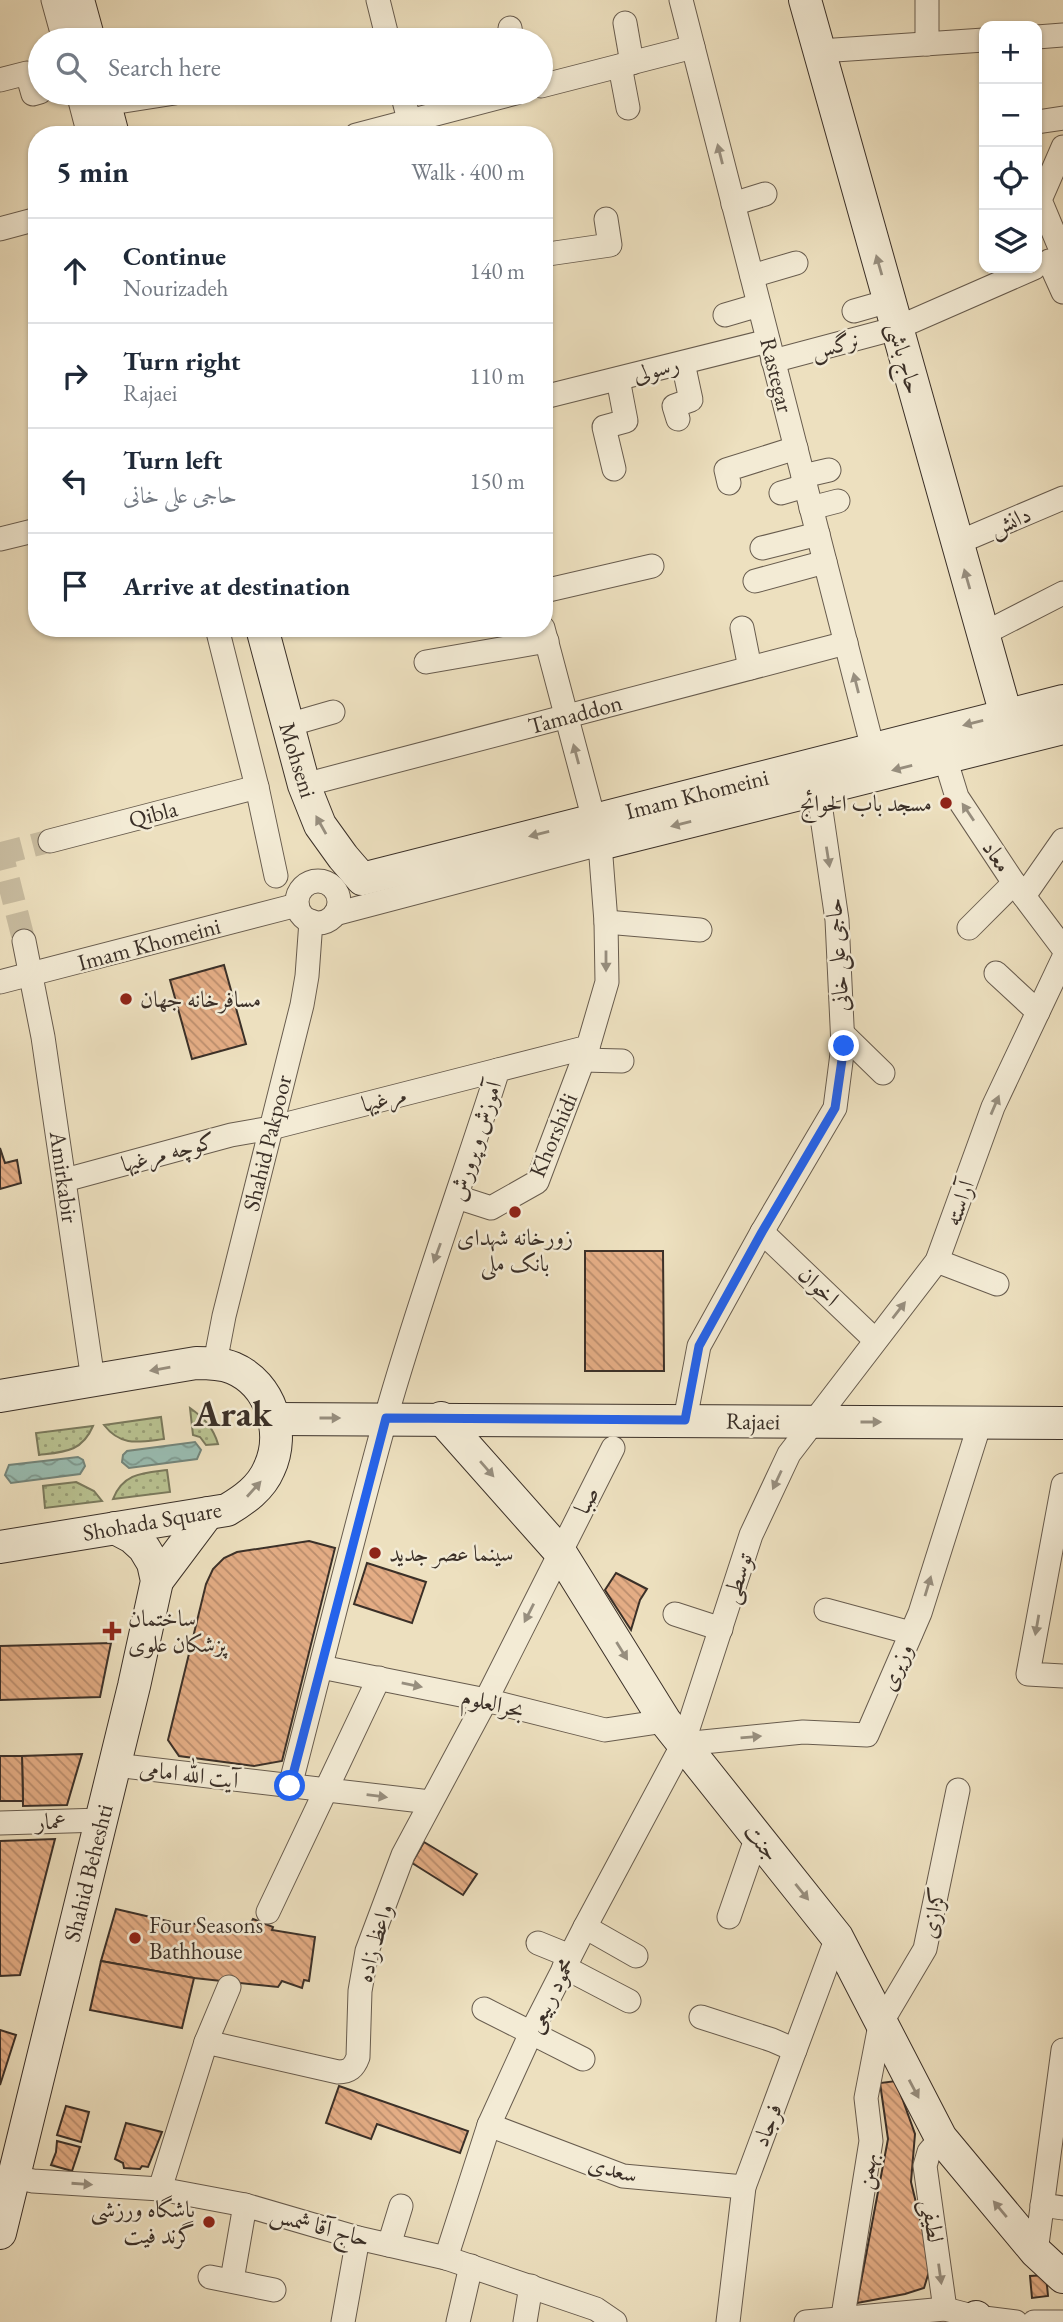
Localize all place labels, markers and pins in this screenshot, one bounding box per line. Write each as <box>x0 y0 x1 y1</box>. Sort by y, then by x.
place label: مسجد باب الحوائج <box>799 788 932 823</box>
marker: مسجد باب الحوائج <box>938 795 954 811</box>
place label: مسافرخانه جهان <box>140 984 261 1014</box>
marker: مسافرخانه جهان <box>118 991 134 1007</box>
marker: زورخانه شهدای بانک ملی <box>507 1204 523 1220</box>
place label: زورخانه شهدای بانک ملی <box>457 1222 573 1281</box>
place label: سینما عصر جدید <box>389 1538 514 1569</box>
marker: سینما عصر جدید <box>367 1545 383 1561</box>
place label: ساختمان پزشکان علوی <box>128 1603 228 1659</box>
marker: ساختمان پزشکان علوی <box>102 1621 122 1641</box>
place label: Four Seasons Bathhouse <box>149 1910 263 1966</box>
marker: Four Seasons Bathhouse <box>127 1930 143 1946</box>
place label: باشگاه ورزشی گرند فیت <box>90 2194 195 2250</box>
marker: باشگاه ورزشی گرند فیت <box>201 2214 217 2230</box>

